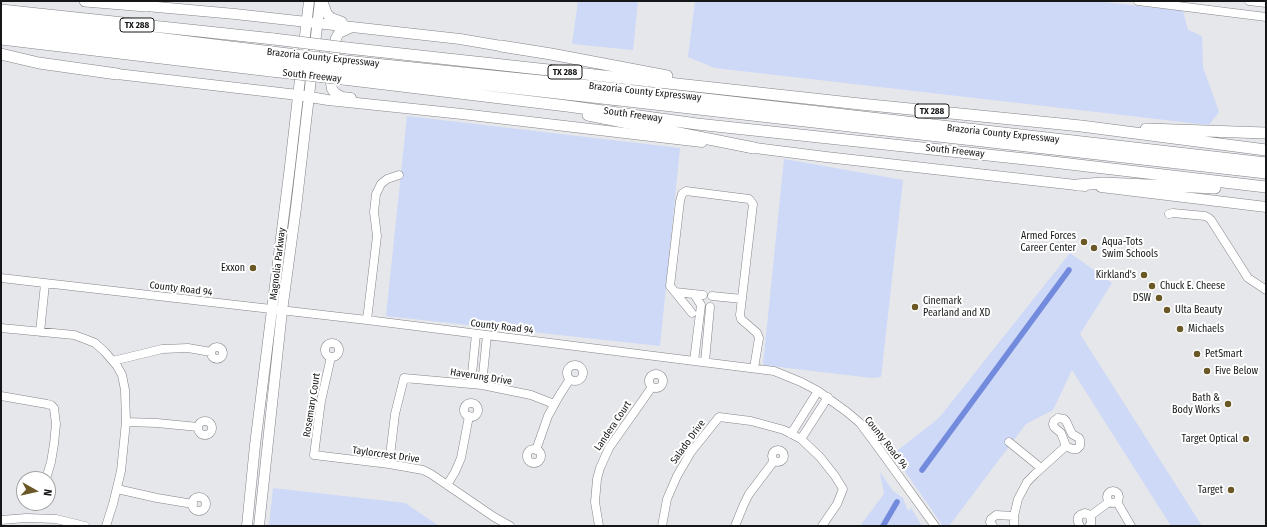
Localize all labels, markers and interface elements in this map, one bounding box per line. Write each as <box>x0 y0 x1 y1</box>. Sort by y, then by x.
road number: TX 288 <box>120 18 154 32</box>
street label: Brazoria County Expressway <box>266 46 380 70</box>
road number: TX 288 <box>548 65 582 79</box>
street label: South Freeway <box>282 67 342 85</box>
street label: Brazoria County Expressway <box>588 80 702 104</box>
road number: TX 288 <box>915 104 949 118</box>
street label: South Freeway <box>603 105 663 125</box>
street label: Brazoria County Expressway <box>946 122 1060 146</box>
street label: South Freeway <box>925 142 985 160</box>
street label: Magnolia Parkway <box>268 227 288 301</box>
place label: Armed Forces Career Center <box>1021 230 1076 254</box>
place label: Aqua-Tots Swim Schools <box>1102 236 1158 260</box>
marker: Armed Forces Career Center <box>1079 237 1089 247</box>
marker: Aqua-Tots Swim Schools <box>1089 243 1099 253</box>
place label: Exxon <box>221 262 245 274</box>
marker: Exxon <box>248 263 258 273</box>
place label: Kirkland's <box>1096 269 1136 281</box>
marker: Kirkland's <box>1139 270 1149 280</box>
street label: County Road 94 <box>149 279 213 299</box>
place label: Chuck E. Cheese <box>1160 280 1225 292</box>
marker: Chuck E. Cheese <box>1147 281 1157 291</box>
place label: DSW <box>1133 292 1151 304</box>
marker: DSW <box>1154 293 1164 303</box>
place label: Cinemark Pearland and XD <box>923 295 990 318</box>
marker: Cinemark Pearland and XD <box>910 302 920 312</box>
place label: Ulta Beauty <box>1175 304 1222 316</box>
marker: Ulta Beauty <box>1162 305 1172 315</box>
street label: County Road 94 <box>470 317 534 337</box>
place label: Michaels <box>1188 323 1224 335</box>
marker: Michaels <box>1175 324 1185 334</box>
place label: PetSmart <box>1205 348 1242 360</box>
marker: PetSmart <box>1192 349 1202 359</box>
place label: Five Below <box>1215 365 1258 377</box>
street label: Haverung Drive <box>449 366 513 388</box>
marker: Five Below <box>1202 366 1212 376</box>
street label: Rosemary Court <box>301 372 323 438</box>
place label: Bath & Body Works <box>1172 392 1220 416</box>
street label: Landera Court <box>592 399 634 453</box>
marker: Bath & Body Works <box>1223 399 1233 409</box>
street label: County Road 94 <box>862 414 910 472</box>
street label: Salado Drive <box>668 418 708 466</box>
place label: Target Optical <box>1182 433 1238 445</box>
marker: Target Optical <box>1241 434 1251 444</box>
street label: Taylorcrest Drive <box>352 444 420 466</box>
north arrow <box>16 471 56 511</box>
place label: Target <box>1198 484 1223 496</box>
marker: Target <box>1226 485 1236 495</box>
text: N <box>40 488 54 497</box>

